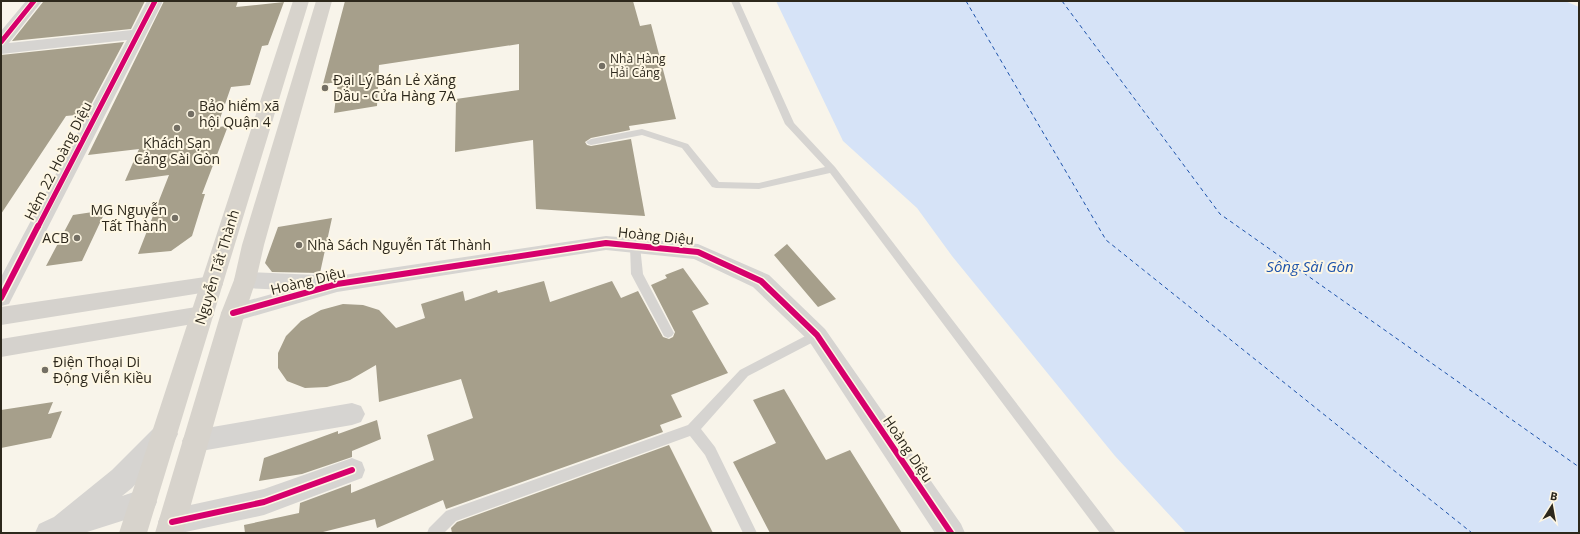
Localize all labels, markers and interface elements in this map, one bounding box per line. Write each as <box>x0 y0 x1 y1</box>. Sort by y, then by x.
place label: Nhà Hàng Hải Cảng <box>610 50 666 81</box>
marker: Nhà Hàng Hải Cảng <box>597 61 607 71</box>
place label: Đại Lý Bán Lẻ Xăng Dầu - Cửa Hàng 7A <box>333 70 456 105</box>
marker: Đại Lý Bán Lẻ Xăng Dầu - Cửa Hàng 7A <box>320 83 330 93</box>
place label: Bảo hiểm xã hội Quận 4 <box>199 96 280 131</box>
street label: Hẻm 22 Hoàng Diệu <box>19 98 96 223</box>
marker: Bảo hiểm xã hội Quận 4 <box>186 109 196 119</box>
marker: Khách Sạn Cảng Sài Gòn <box>172 123 182 133</box>
place label: Khách Sạn Cảng Sài Gòn <box>134 133 220 168</box>
place label: MG Nguyễn Tất Thành <box>90 200 167 235</box>
street label: Nguyễn Tất Thành <box>190 207 243 327</box>
marker: MG Nguyễn Tất Thành <box>170 213 180 223</box>
street label: Hoàng Diệu <box>617 222 695 249</box>
place label: ACB <box>42 228 69 247</box>
marker: ACB <box>72 233 82 243</box>
place label: Nhà Sách Nguyễn Tất Thành <box>307 235 491 254</box>
marker: Nhà Sách Nguyễn Tất Thành <box>294 240 304 250</box>
water label: Sông Sài Gòn <box>1266 256 1354 276</box>
street label: Hoàng Diệu <box>268 262 347 299</box>
place label: Điện Thoại Di Động Viễn Kiều <box>53 352 152 387</box>
marker: Điện Thoại Di Động Viễn Kiều <box>40 365 50 375</box>
street label: Hoàng Diệu <box>879 412 938 486</box>
north arrow <box>1532 486 1572 526</box>
text: B <box>1549 488 1559 504</box>

